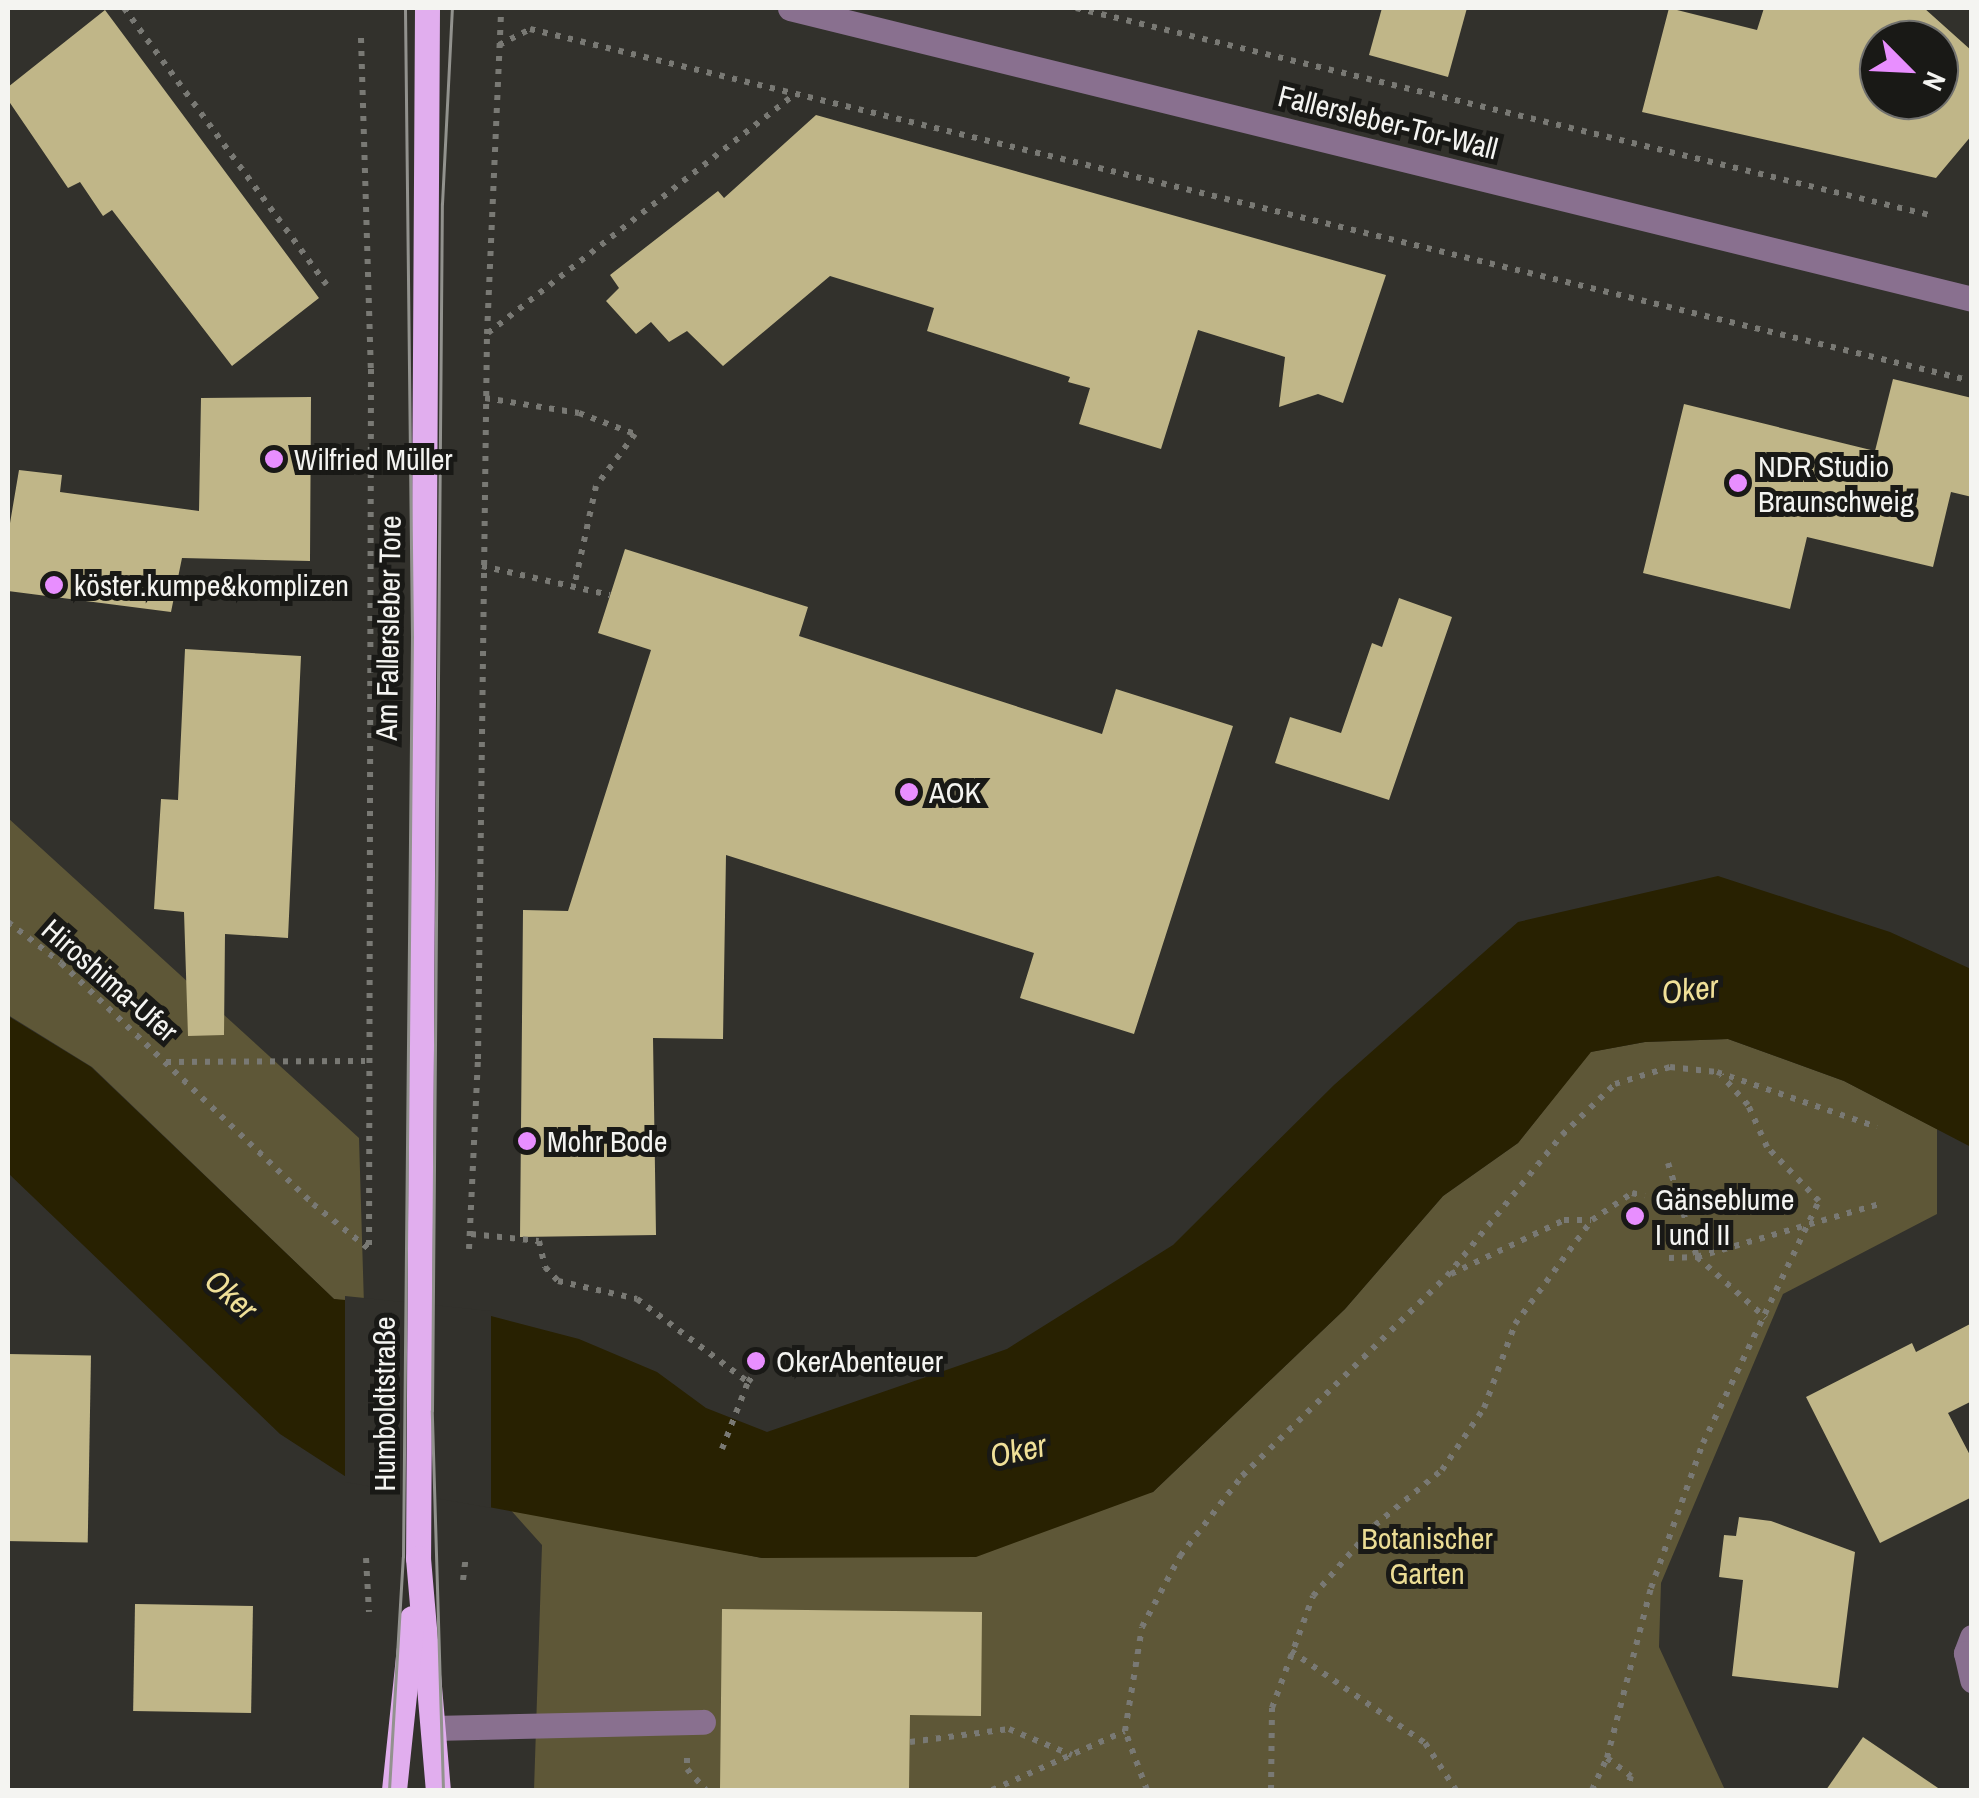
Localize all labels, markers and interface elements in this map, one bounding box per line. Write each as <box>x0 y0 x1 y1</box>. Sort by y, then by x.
north arrow <box>1859 20 1959 120</box>
text: N <box>1914 66 1955 97</box>
street label: Fallersleber-Tor-Wall <box>1275 77 1501 167</box>
place label: Wilfried Müller <box>294 441 453 477</box>
marker: Wilfried Müller <box>263 448 285 470</box>
place label: NDR Studio Braunschweig <box>1758 448 1914 518</box>
marker: NDR Studio Braunschweig <box>1727 472 1749 494</box>
street label: Am Fallersleber Tore <box>368 515 408 741</box>
place label: köster.kumpe&komplizen <box>74 567 349 603</box>
marker: köster.kumpe&komplizen <box>43 574 65 596</box>
place label: AOK <box>929 774 981 810</box>
marker: AOK <box>898 781 920 803</box>
street label: Hiroshima-Ufer <box>35 911 185 1049</box>
water label: Oker <box>1659 967 1721 1013</box>
place label: Mohr Bode <box>547 1123 667 1159</box>
marker: Mohr Bode <box>516 1130 538 1152</box>
place label: Gänseblume I und II <box>1655 1181 1794 1252</box>
marker: Gänseblume I und II <box>1624 1205 1646 1227</box>
water label: Oker <box>197 1262 265 1328</box>
street label: Humboldtstraße <box>366 1317 402 1491</box>
place label: OkerAbenteuer <box>776 1343 943 1379</box>
marker: OkerAbenteuer <box>745 1350 767 1372</box>
water label: Oker <box>986 1426 1050 1476</box>
park label: Botanischer Garten <box>1361 1520 1493 1590</box>

